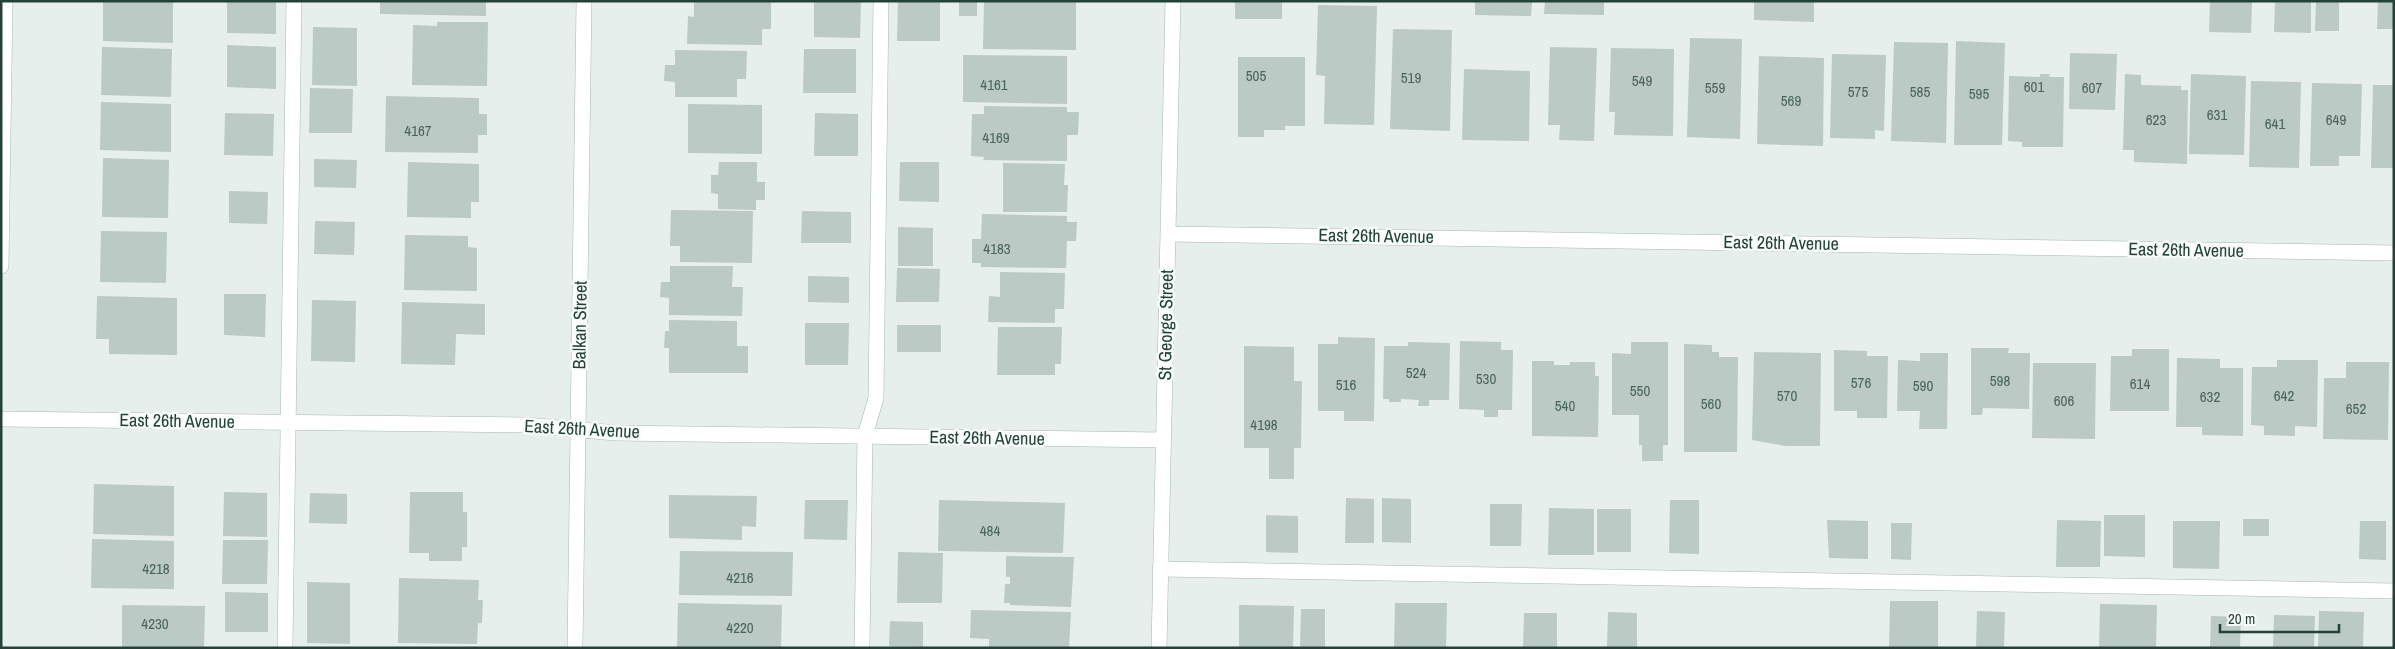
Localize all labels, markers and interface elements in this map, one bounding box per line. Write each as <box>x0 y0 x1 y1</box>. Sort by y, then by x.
house number: 505 <box>1246 65 1266 86</box>
house number: 519 <box>1401 67 1421 88</box>
house number: 549 <box>1632 70 1652 91</box>
house number: 4161 <box>980 74 1008 95</box>
house number: 601 <box>2024 76 2044 97</box>
house number: 559 <box>1705 77 1725 98</box>
house number: 607 <box>2082 77 2102 98</box>
house number: 575 <box>1848 81 1868 102</box>
house number: 585 <box>1910 81 1930 102</box>
house number: 595 <box>1969 83 1989 104</box>
house number: 569 <box>1781 90 1801 111</box>
house number: 631 <box>2207 104 2227 125</box>
house number: 623 <box>2146 109 2166 130</box>
house number: 649 <box>2326 109 2346 130</box>
house number: 641 <box>2265 113 2285 134</box>
house number: 4167 <box>404 120 432 141</box>
house number: 4169 <box>982 127 1010 148</box>
street label: East 26th Avenue <box>1318 222 1434 249</box>
street label: East 26th Avenue <box>1723 229 1839 256</box>
street label: East 26th Avenue <box>2128 236 2244 263</box>
house number: 4183 <box>983 238 1011 259</box>
street label: St George Street <box>1152 269 1179 381</box>
street label: Balkan Street <box>566 280 593 370</box>
house number: 524 <box>1406 362 1426 383</box>
house number: 530 <box>1476 368 1496 389</box>
house number: 598 <box>1990 370 2010 391</box>
house number: 576 <box>1851 372 1871 393</box>
house number: 614 <box>2130 373 2150 394</box>
house number: 516 <box>1336 374 1356 395</box>
house number: 590 <box>1913 375 1933 396</box>
house number: 550 <box>1630 380 1650 401</box>
house number: 570 <box>1777 385 1797 406</box>
house number: 642 <box>2274 385 2294 406</box>
house number: 632 <box>2200 386 2220 407</box>
house number: 606 <box>2054 390 2074 411</box>
house number: 560 <box>1701 393 1721 414</box>
house number: 540 <box>1555 395 1575 416</box>
house number: 652 <box>2346 398 2366 419</box>
street label: East 26th Avenue <box>119 407 235 434</box>
street label: East 26th Avenue <box>524 413 640 444</box>
house number: 4198 <box>1250 414 1278 435</box>
street label: East 26th Avenue <box>929 424 1045 451</box>
house number: 484 <box>980 520 1000 541</box>
house number: 4218 <box>142 558 170 579</box>
house number: 4216 <box>726 567 754 588</box>
scale bar <box>2220 602 2339 634</box>
text: 20 m <box>2228 608 2255 629</box>
house number: 4230 <box>141 613 169 634</box>
house number: 4220 <box>726 617 754 638</box>

